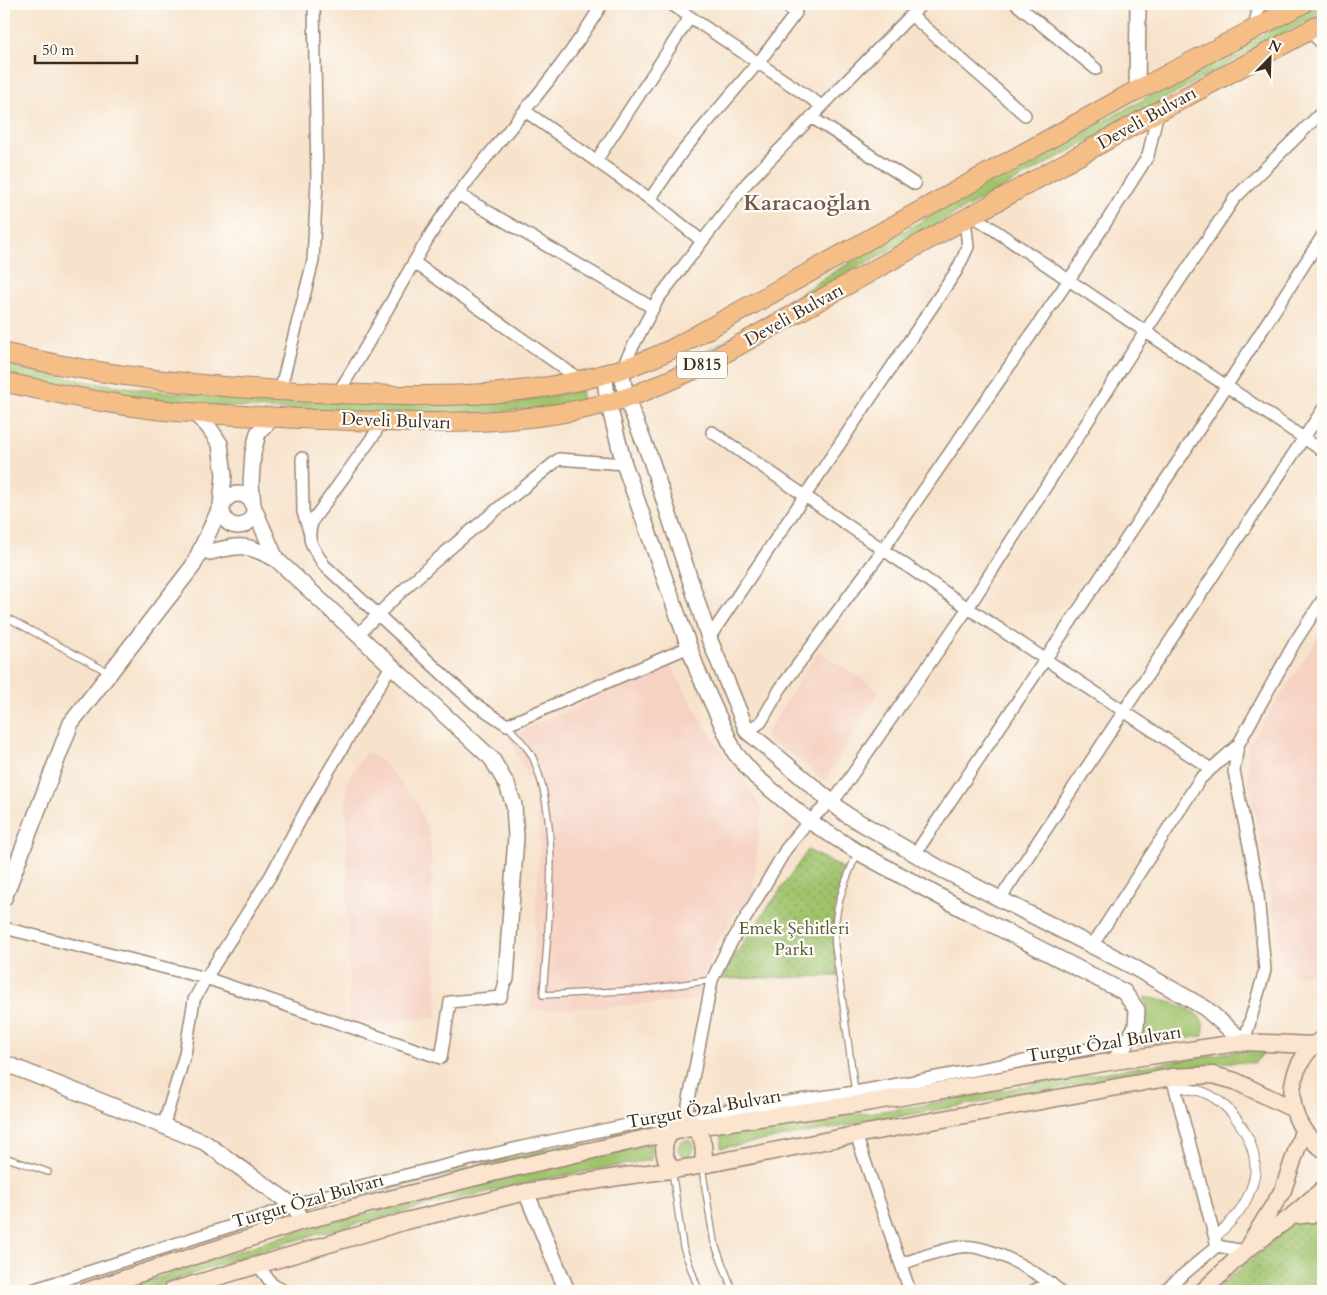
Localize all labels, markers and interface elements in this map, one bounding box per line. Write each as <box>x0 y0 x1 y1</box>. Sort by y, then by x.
scale bar <box>35 32 138 64</box>
north arrow <box>1244 32 1294 82</box>
text: N <box>1266 35 1284 58</box>
text: 50 m <box>42 40 74 60</box>
street label: Develi Bulvarı <box>1093 80 1201 156</box>
district label: Karacaoğlan <box>743 188 871 218</box>
street label: Develi Bulvarı <box>740 277 848 353</box>
road number: D815 <box>677 352 727 378</box>
street label: Develi Bulvarı <box>341 407 451 435</box>
park label: Emek Şehitleri Parkı <box>738 916 850 962</box>
street label: Turgut Özal Bulvarı <box>1025 1019 1183 1069</box>
street label: Turgut Özal Bulvarı <box>625 1083 783 1135</box>
street label: Turgut Özal Bulvarı <box>230 1167 386 1235</box>

